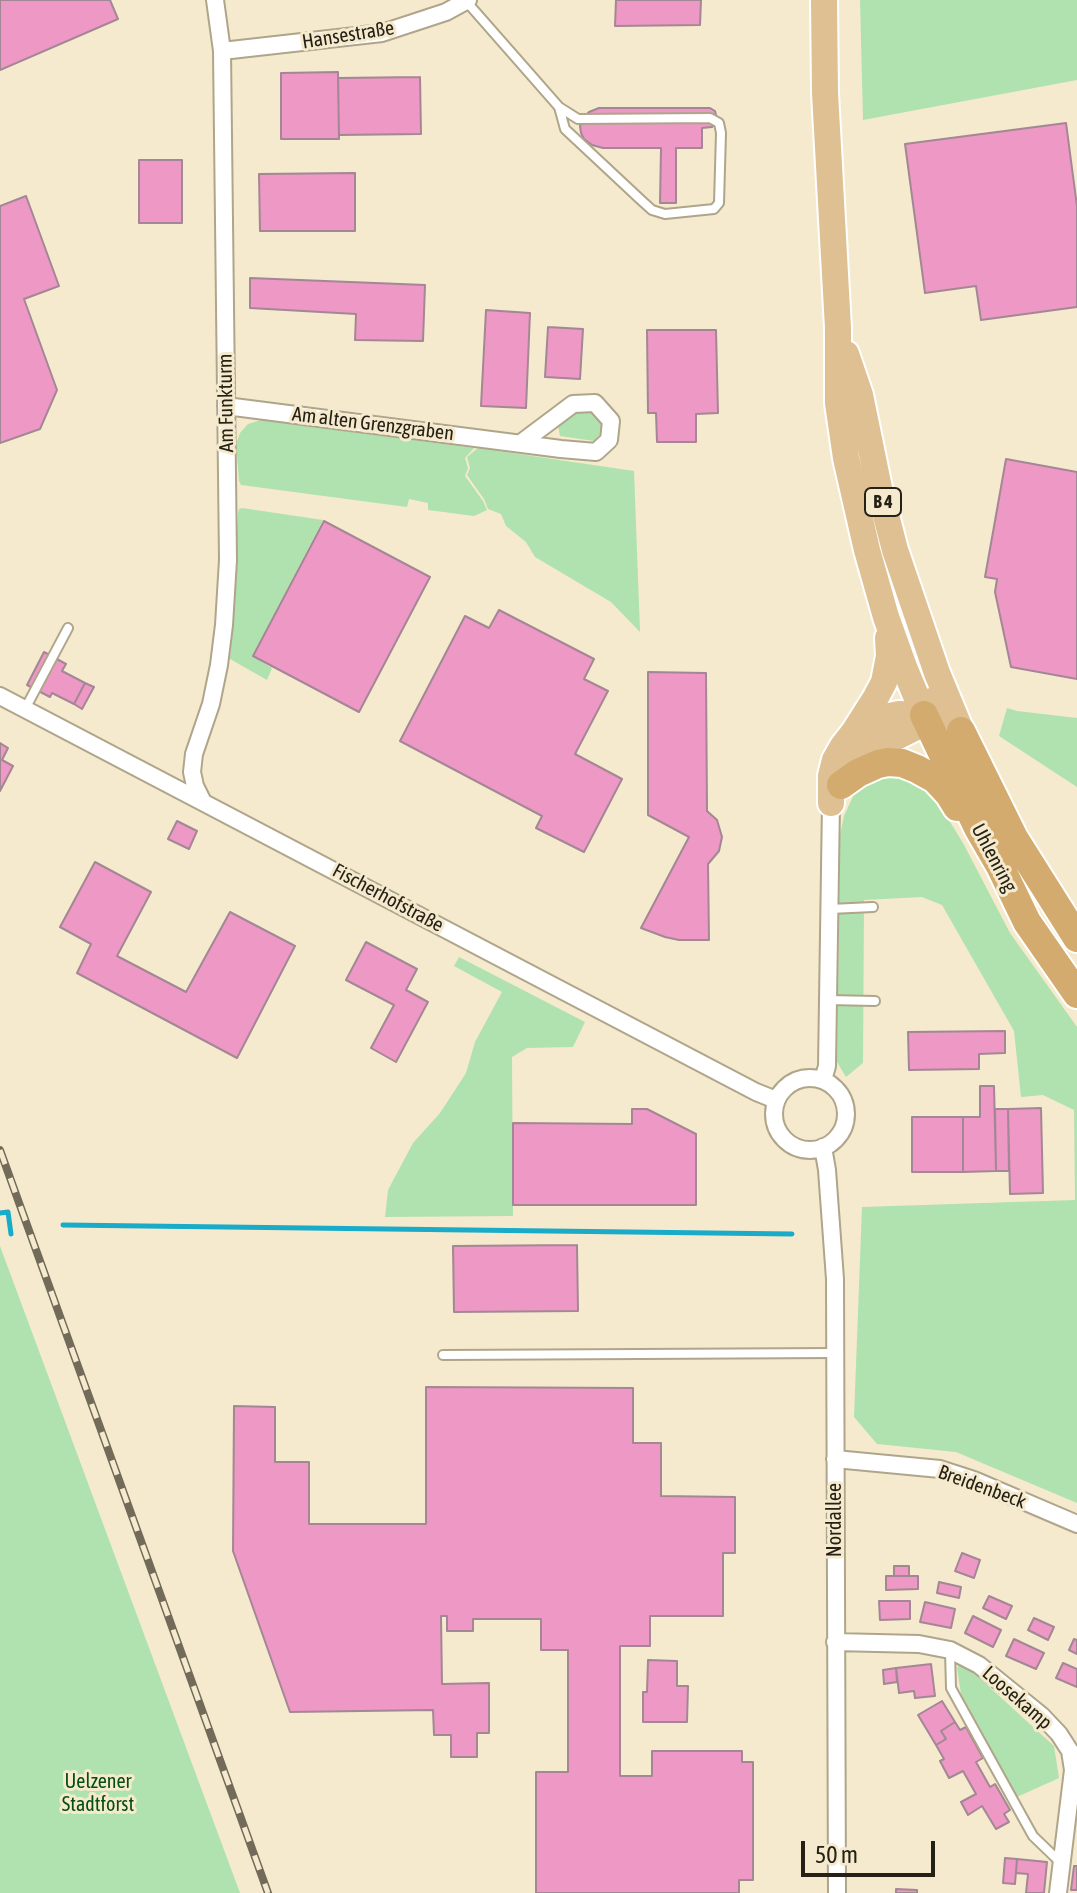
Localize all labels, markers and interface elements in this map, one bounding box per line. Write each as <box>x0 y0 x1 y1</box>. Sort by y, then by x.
street label: Hansestraße <box>300 16 396 54</box>
street label: Am Funkturm <box>213 353 239 453</box>
street label: Am alten Grenzgraben <box>291 402 455 446</box>
road number: B 4 <box>865 488 901 516</box>
street label: Uhlenring <box>966 820 1022 896</box>
street label: Fischerhofstraße <box>328 859 448 937</box>
street label: Breidenbeck <box>935 1460 1029 1514</box>
street label: Nordallee <box>823 1483 847 1557</box>
street label: Loosekamp <box>977 1661 1057 1735</box>
park label: Uelzener Stadtforst <box>62 1770 134 1817</box>
scale bar <box>805 1825 939 1875</box>
text: 50 m <box>815 1841 858 1868</box>

